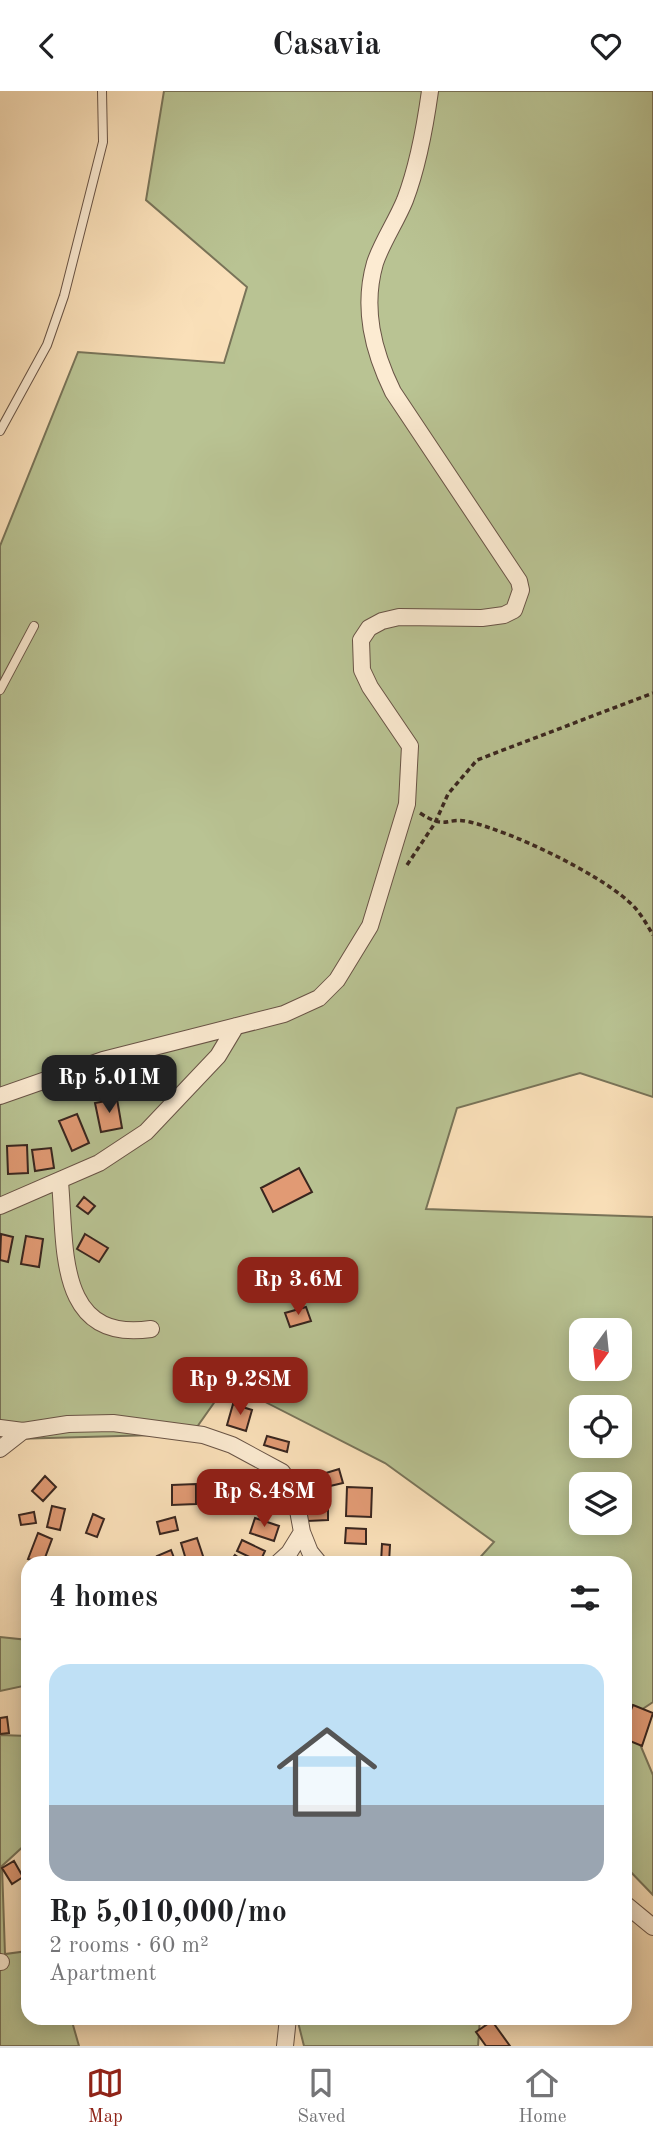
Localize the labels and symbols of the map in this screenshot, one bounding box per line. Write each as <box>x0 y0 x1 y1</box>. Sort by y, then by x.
pin: Rp 5.01M <box>37 1055 181 1115</box>
pin: Rp 3.6M <box>233 1257 363 1317</box>
north arrow <box>569 1318 632 1381</box>
pin: Rp 9.28M <box>168 1357 312 1417</box>
pin: Rp 8.48M <box>192 1469 336 1529</box>

